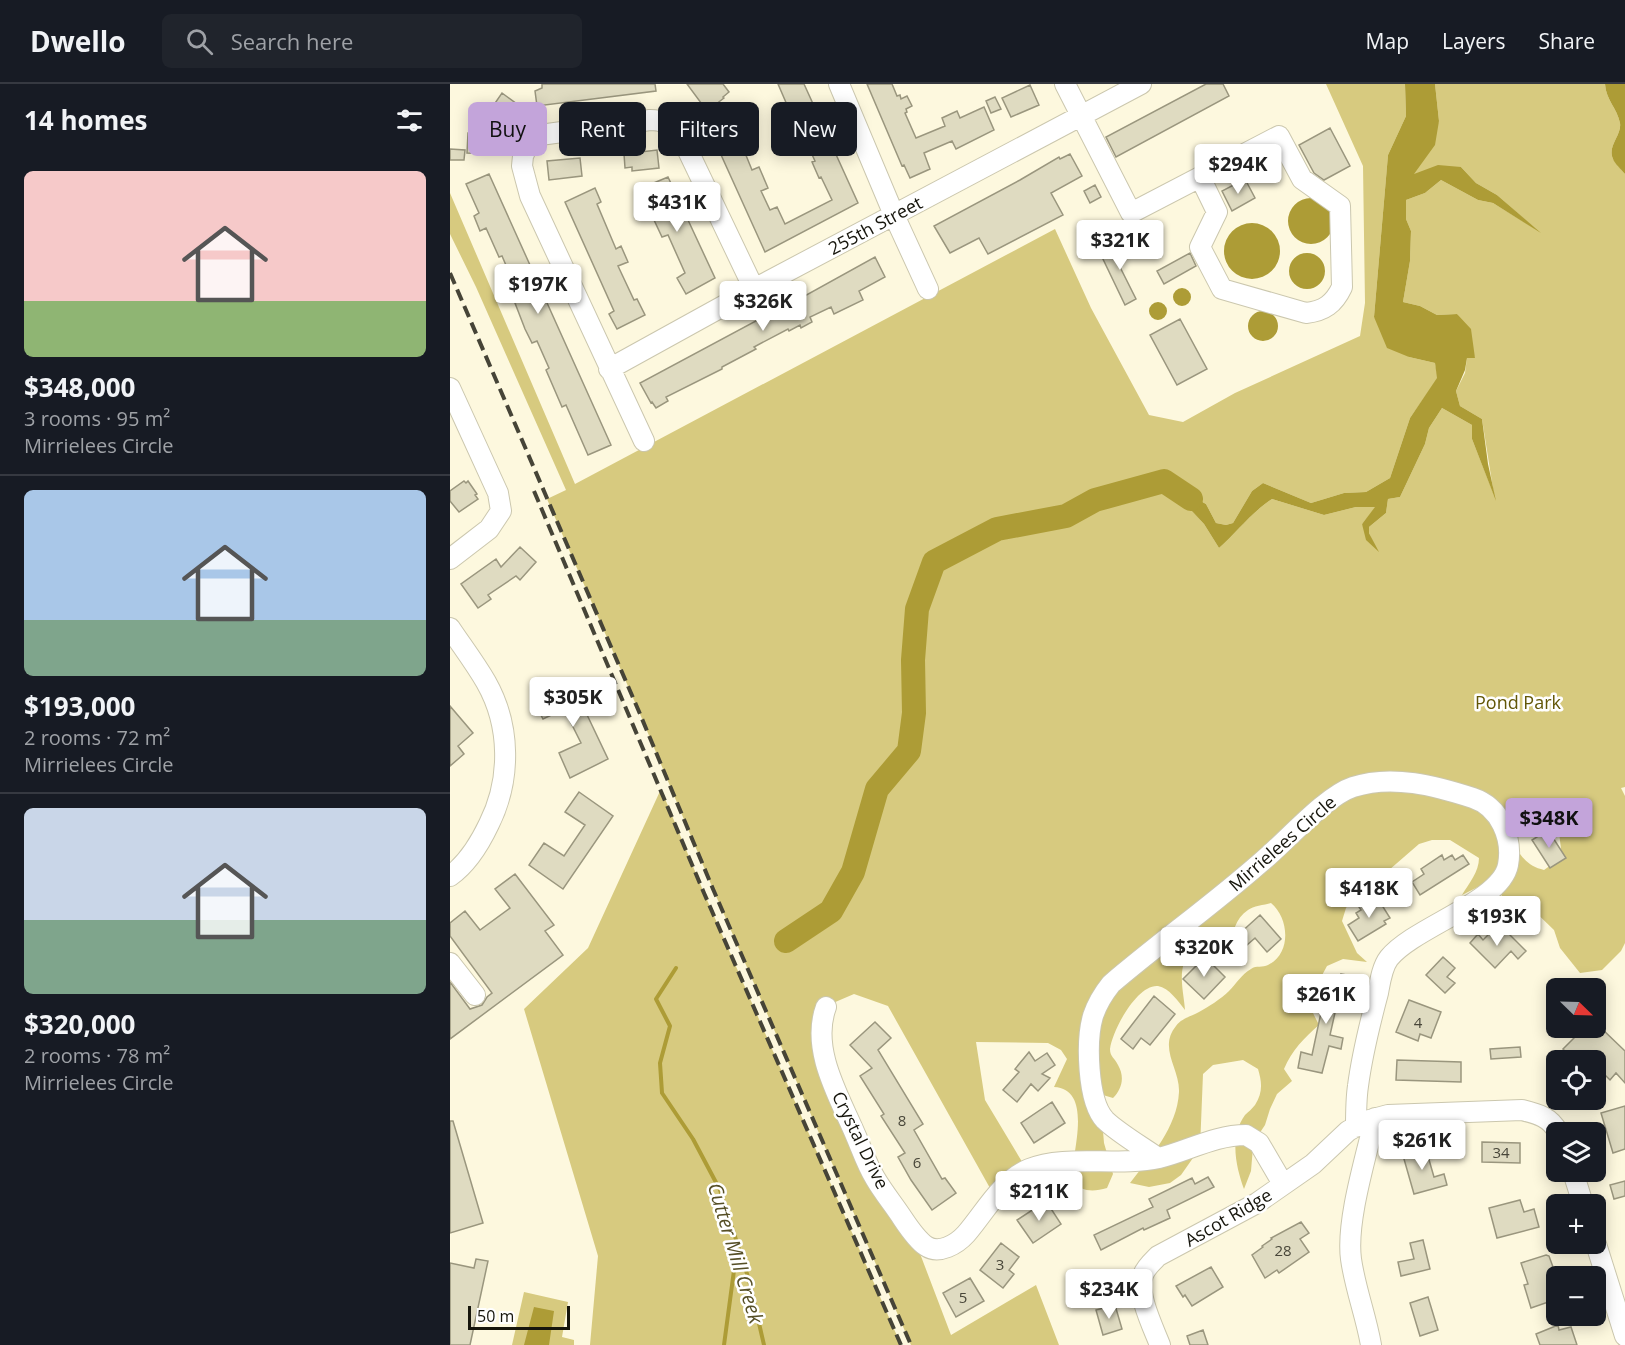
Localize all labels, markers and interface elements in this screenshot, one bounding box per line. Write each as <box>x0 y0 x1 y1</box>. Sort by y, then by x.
search box <box>162 14 582 68</box>
text: Dwello <box>30 22 126 60</box>
icon: search <box>183 25 216 58</box>
text: Search here <box>231 26 353 56</box>
text: Map <box>1366 27 1409 55</box>
text: Layers <box>1442 27 1506 55</box>
text: Share <box>1539 27 1595 55</box>
text: 14 homes <box>24 102 148 138</box>
chip: Buy <box>468 102 547 156</box>
chip: Rent <box>559 102 646 156</box>
chip: Filters <box>658 102 759 156</box>
chip: New <box>771 102 857 156</box>
icon: filters <box>393 104 426 137</box>
pin: $294K <box>1196 144 1280 195</box>
text: $294K <box>1208 150 1268 177</box>
pin: $431K <box>635 182 719 233</box>
text: $431K <box>647 188 707 215</box>
street label: 255th Street <box>824 190 926 260</box>
icon: home <box>171 210 279 318</box>
pin: $321K <box>1078 220 1162 271</box>
text: $321K <box>1090 226 1150 253</box>
pin: $197K <box>496 264 580 315</box>
text: $197K <box>508 270 568 297</box>
pin: $326K <box>721 281 805 332</box>
text: $326K <box>733 287 793 314</box>
text: $348,000 <box>24 369 135 405</box>
text: 3 rooms · 95 m² <box>24 405 170 432</box>
text: Mirrielees Circle <box>24 432 174 459</box>
icon: home <box>171 529 279 637</box>
pin: $305K <box>531 677 615 728</box>
text: $305K <box>543 683 603 710</box>
text: $193,000 <box>24 688 135 724</box>
park label: Pond Park <box>1475 690 1562 714</box>
text: 2 rooms · 72 m² <box>24 724 170 751</box>
text: Mirrielees Circle <box>24 751 174 778</box>
street label: Mirrielees Circle <box>1223 790 1341 896</box>
pin: $348K <box>1507 798 1591 849</box>
text: $348K <box>1519 804 1579 831</box>
icon: home <box>171 847 279 955</box>
pin: $418K <box>1327 868 1411 919</box>
text: $418K <box>1339 874 1399 901</box>
pin: $193K <box>1455 896 1539 947</box>
text: $193K <box>1467 902 1527 929</box>
pin: $320K <box>1162 927 1246 978</box>
text: $320K <box>1174 933 1234 960</box>
pin: $261K <box>1284 974 1368 1025</box>
north arrow <box>1546 978 1606 1038</box>
map controls <box>1546 978 1606 1326</box>
text: $261K <box>1296 980 1356 1007</box>
text: $320,000 <box>24 1006 135 1042</box>
house number: 4 <box>1414 1012 1423 1032</box>
text: 2 rooms · 78 m² <box>24 1042 170 1069</box>
button: locate <box>1546 1050 1606 1110</box>
text: Mirrielees Circle <box>24 1069 174 1096</box>
street label: Crystal Drive <box>827 1087 895 1193</box>
house number: 8 <box>898 1110 906 1130</box>
pin: $261K <box>1380 1120 1464 1171</box>
button: layers <box>1546 1122 1606 1182</box>
text: $261K <box>1392 1126 1452 1153</box>
house number: 34 <box>1492 1142 1510 1162</box>
house number: 6 <box>913 1152 921 1172</box>
pin: $211K <box>997 1171 1081 1222</box>
text: $211K <box>1009 1177 1069 1204</box>
water label: Cutter Mill Creek <box>702 1179 771 1328</box>
street label: Ascot Ridge <box>1180 1182 1276 1252</box>
button: + <box>1546 1194 1606 1254</box>
house number: 28 <box>1274 1240 1292 1260</box>
house number: 3 <box>996 1254 1004 1274</box>
button: − <box>1546 1266 1606 1326</box>
pin: $234K <box>1067 1269 1151 1320</box>
text: $234K <box>1079 1275 1139 1302</box>
house number: 5 <box>959 1287 967 1307</box>
scale bar <box>468 1303 570 1330</box>
text: 50 m <box>477 1305 514 1327</box>

